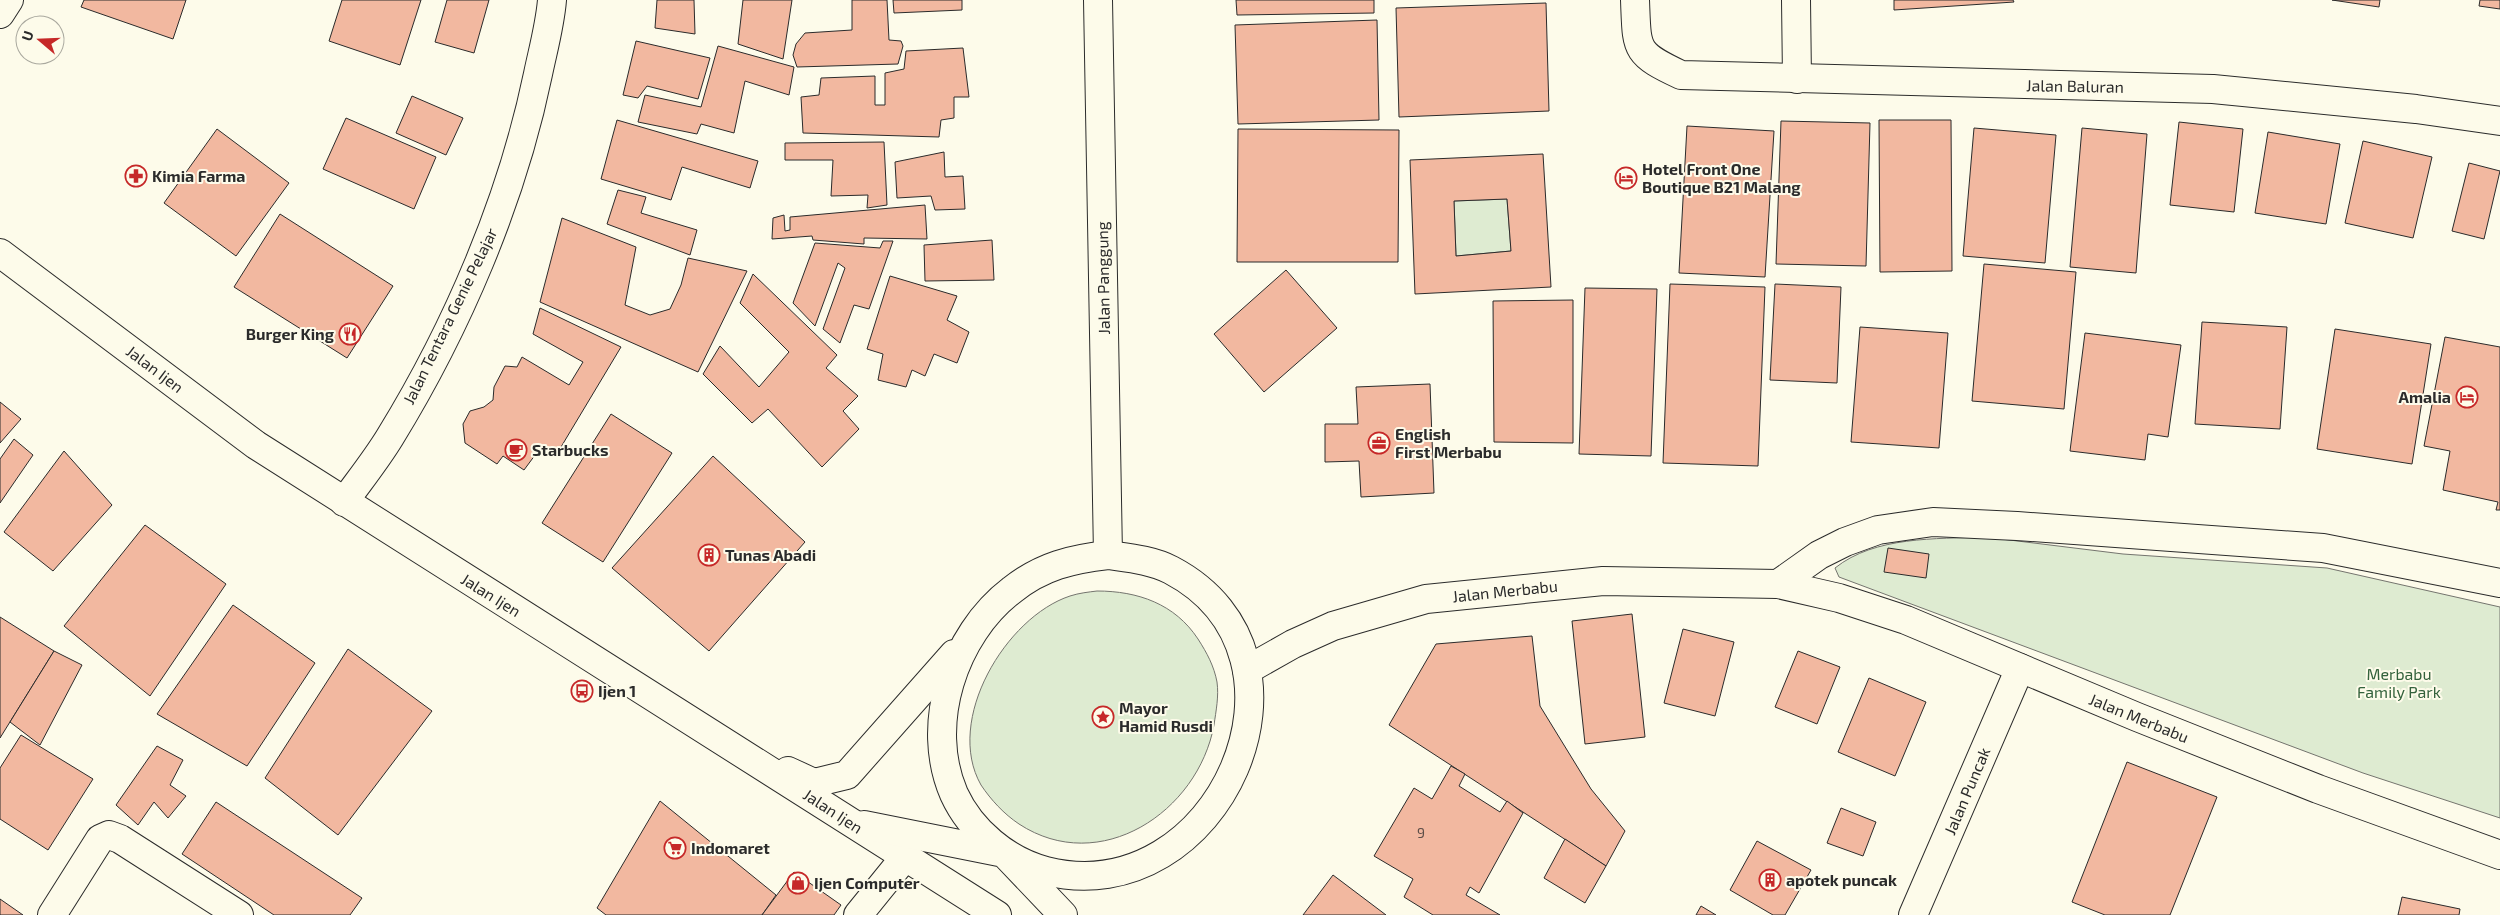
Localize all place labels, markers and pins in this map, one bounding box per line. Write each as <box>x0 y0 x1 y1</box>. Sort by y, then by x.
place label: Hotel Front One Boutique B21 Malang <box>1642 159 1801 196</box>
pharmacy icon: Kimia Farma <box>124 164 148 188</box>
place label: Kimia Farma <box>152 166 245 185</box>
hotel icon: Hotel Front One Boutique B21 Malang <box>1614 166 1638 190</box>
restaurant icon: Burger King <box>338 322 362 346</box>
place label: Burger King <box>246 324 335 343</box>
hotel icon: Amalia <box>2455 385 2479 409</box>
place label: Amalia <box>2399 387 2451 406</box>
place label: English First Merbabu <box>1395 424 1502 461</box>
office icon: English First Merbabu <box>1367 431 1391 455</box>
cafe icon: Starbucks <box>504 438 528 462</box>
place label: Starbucks <box>532 440 608 459</box>
building icon: Tunas Abadi <box>697 543 721 567</box>
place label: Tunas Abadi <box>725 545 816 564</box>
bus stop icon: Ijen 1 <box>570 679 594 703</box>
place label: Ijen 1 <box>598 681 636 700</box>
place label: Mayor Hamid Rusdi <box>1119 698 1213 735</box>
place icon: Mayor Hamid Rusdi <box>1091 705 1115 729</box>
supermarket icon: Indomaret <box>663 836 687 860</box>
place label: Indomaret <box>691 838 770 857</box>
building icon: apotek puncak <box>1758 868 1782 892</box>
place label: apotek puncak <box>1786 870 1897 889</box>
shop icon: Ijen Computer <box>786 871 810 895</box>
place label: Ijen Computer <box>814 873 920 892</box>

